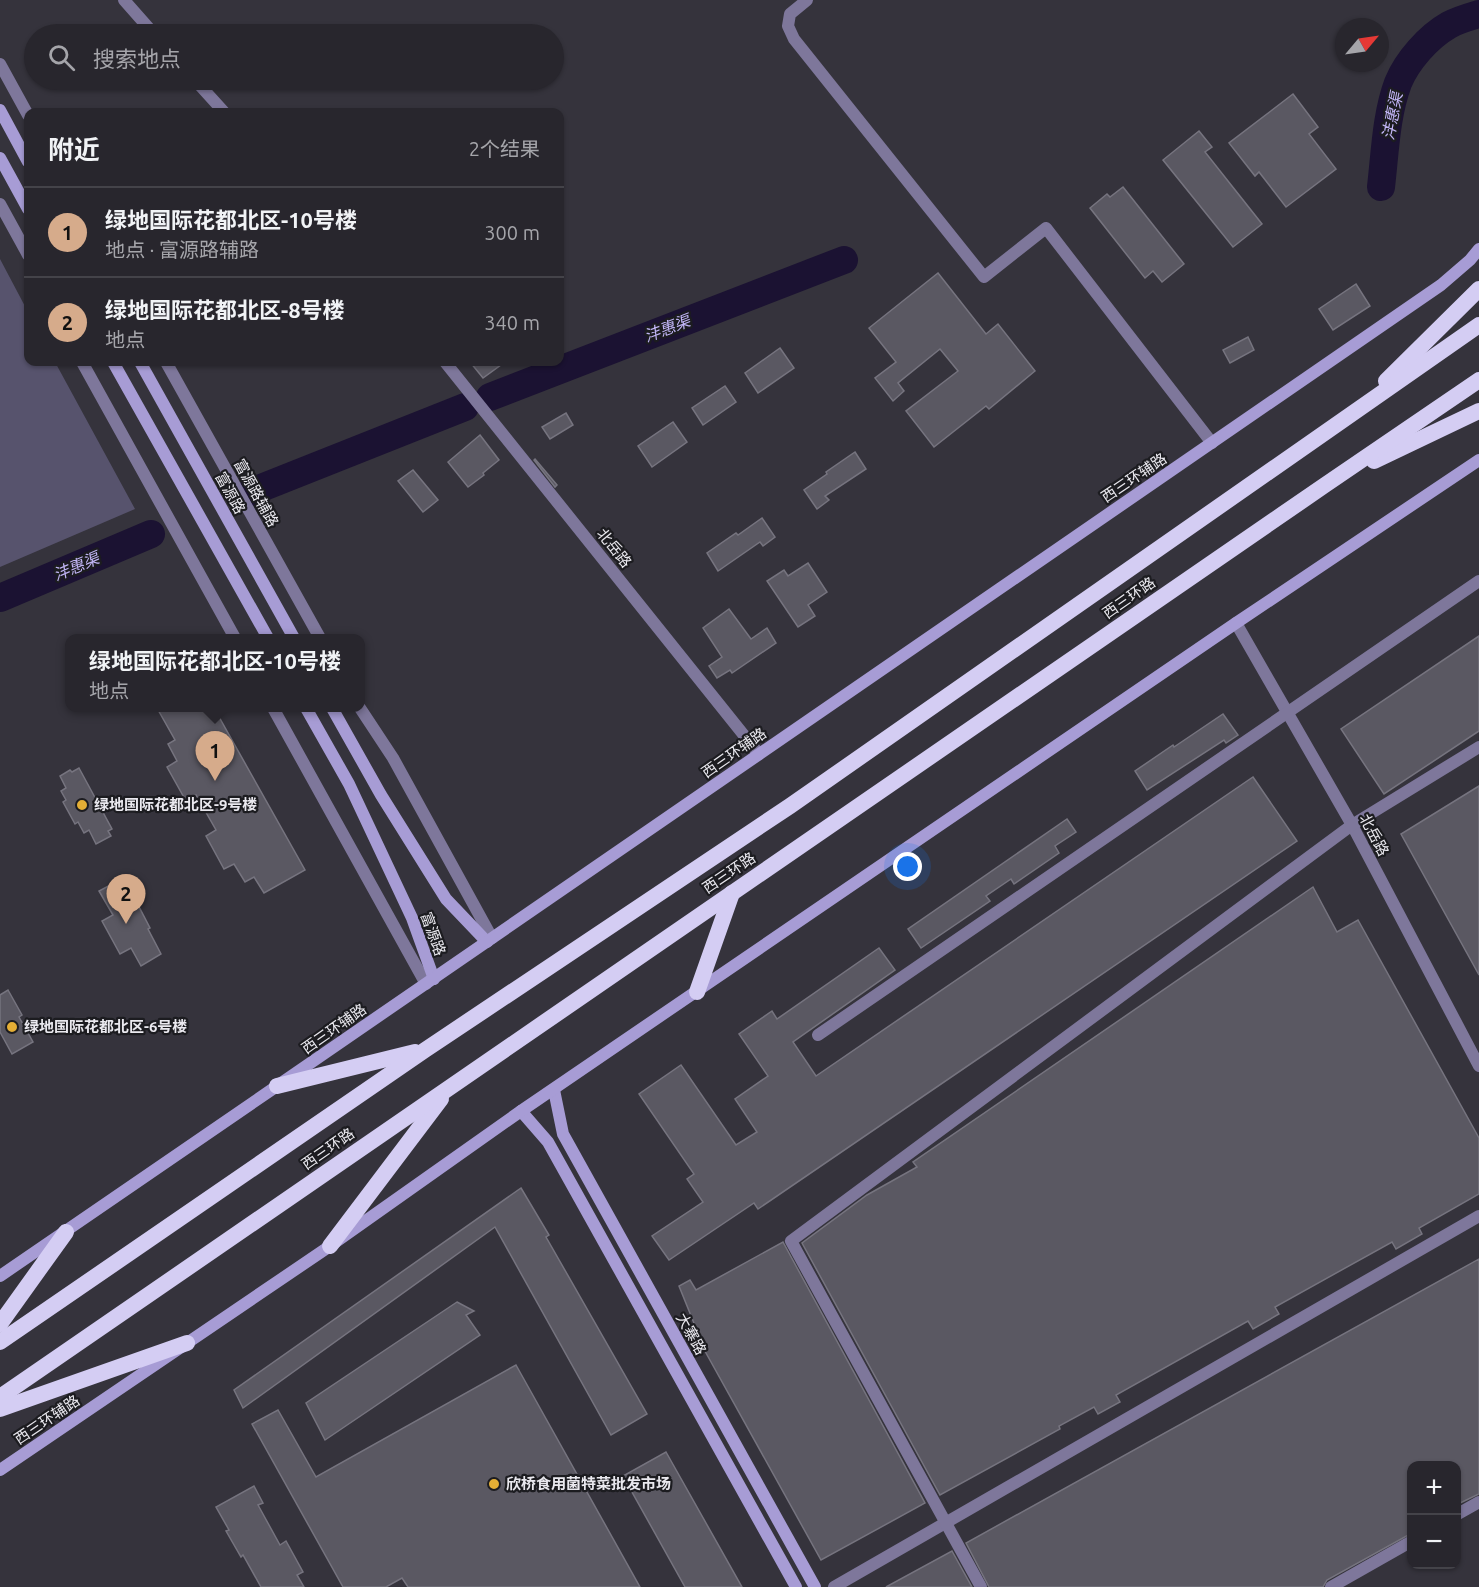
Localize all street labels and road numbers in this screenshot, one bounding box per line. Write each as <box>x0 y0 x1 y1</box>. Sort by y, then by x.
street label: 西三环辅路 <box>1098 450 1170 506</box>
street label: 富源路辅路 <box>231 456 282 530</box>
street label: 富源路 <box>212 469 249 517</box>
street label: 北岳路 <box>594 525 635 571</box>
street label: 西三环路 <box>1099 573 1158 622</box>
street label: 西三环辅路 <box>698 724 769 781</box>
street label: 北岳路 <box>1356 811 1393 859</box>
street label: 西三环路 <box>699 849 758 896</box>
street label: 富源路 <box>418 910 449 958</box>
street label: 西三环辅路 <box>298 1000 369 1057</box>
street label: 西三环路 <box>298 1124 357 1173</box>
street label: 大寨路 <box>673 1310 710 1358</box>
street label: 西三环辅路 <box>11 1392 83 1448</box>

